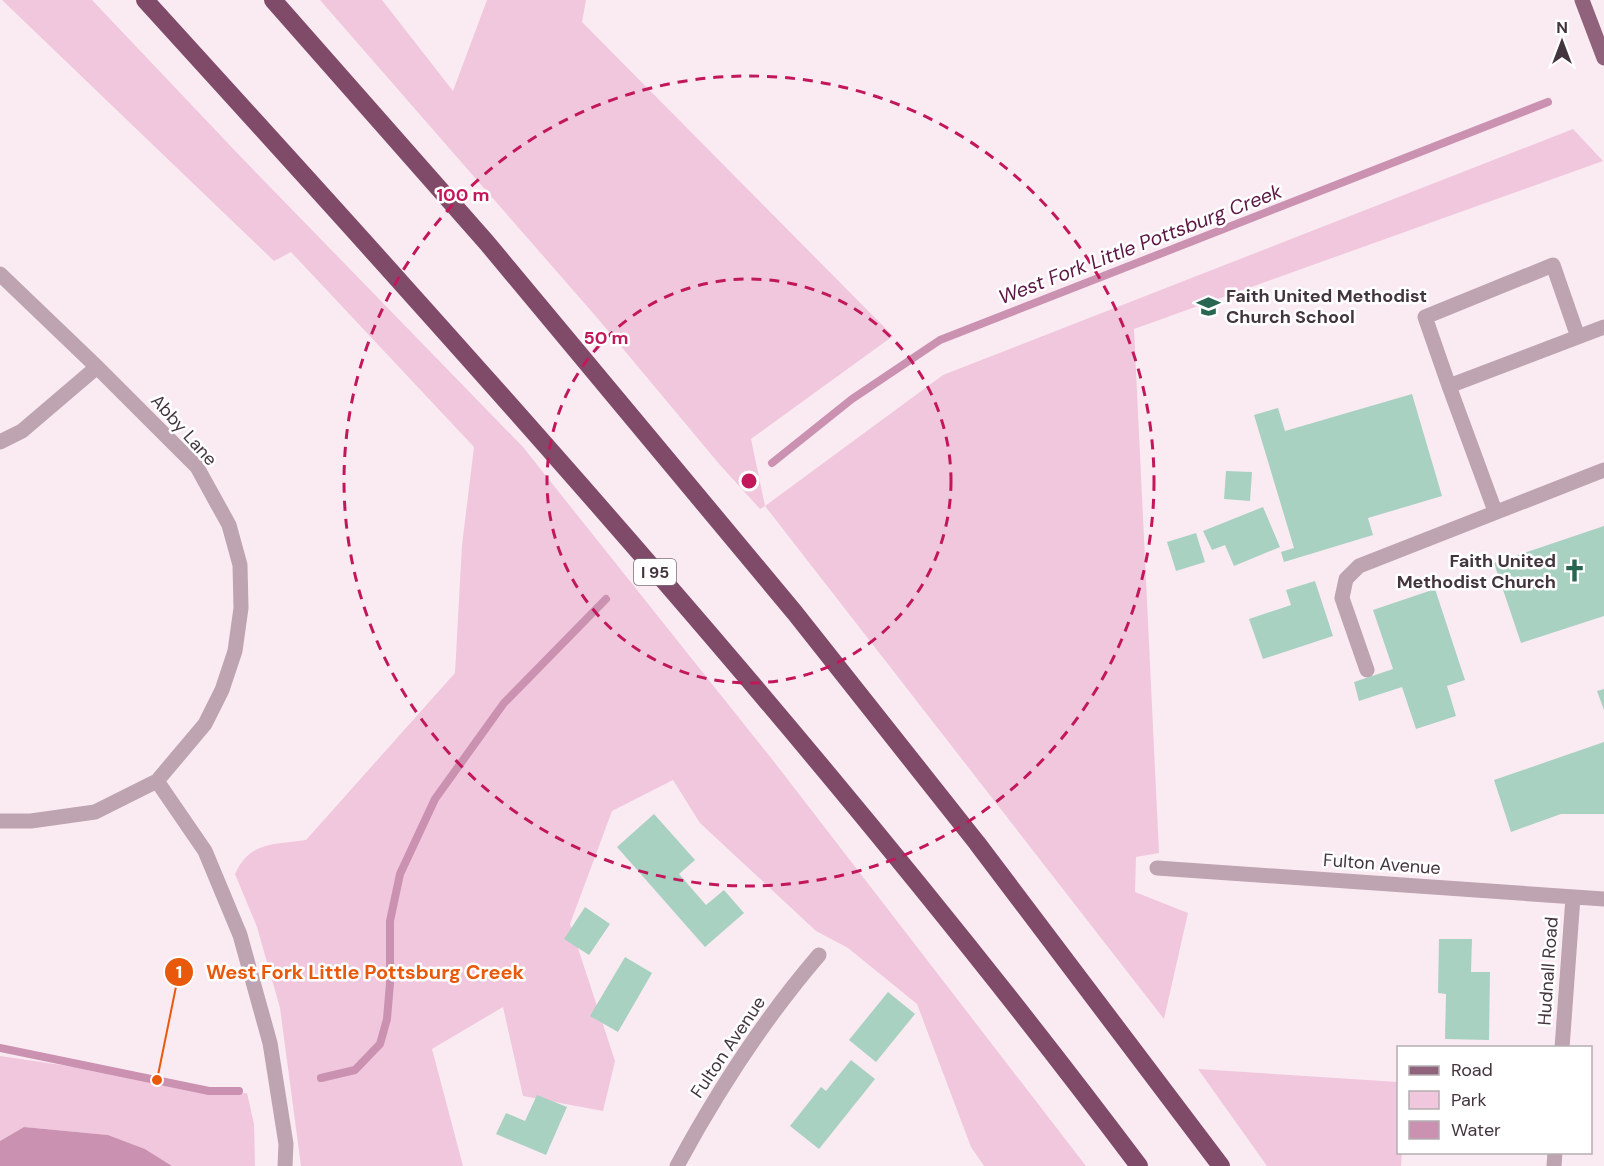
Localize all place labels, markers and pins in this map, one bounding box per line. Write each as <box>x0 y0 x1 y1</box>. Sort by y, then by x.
place label: Faith United Methodist Church School <box>1226 284 1427 329</box>
school or university icon: Faith United Methodist Church School <box>1195 293 1221 319</box>
centre of rings <box>739 471 759 491</box>
place label: Faith United Methodist Church <box>1397 549 1556 594</box>
church icon: Faith United Methodist Church <box>1561 558 1587 584</box>
callout: West Fork Little Pottsburg Creek <box>164 953 536 991</box>

